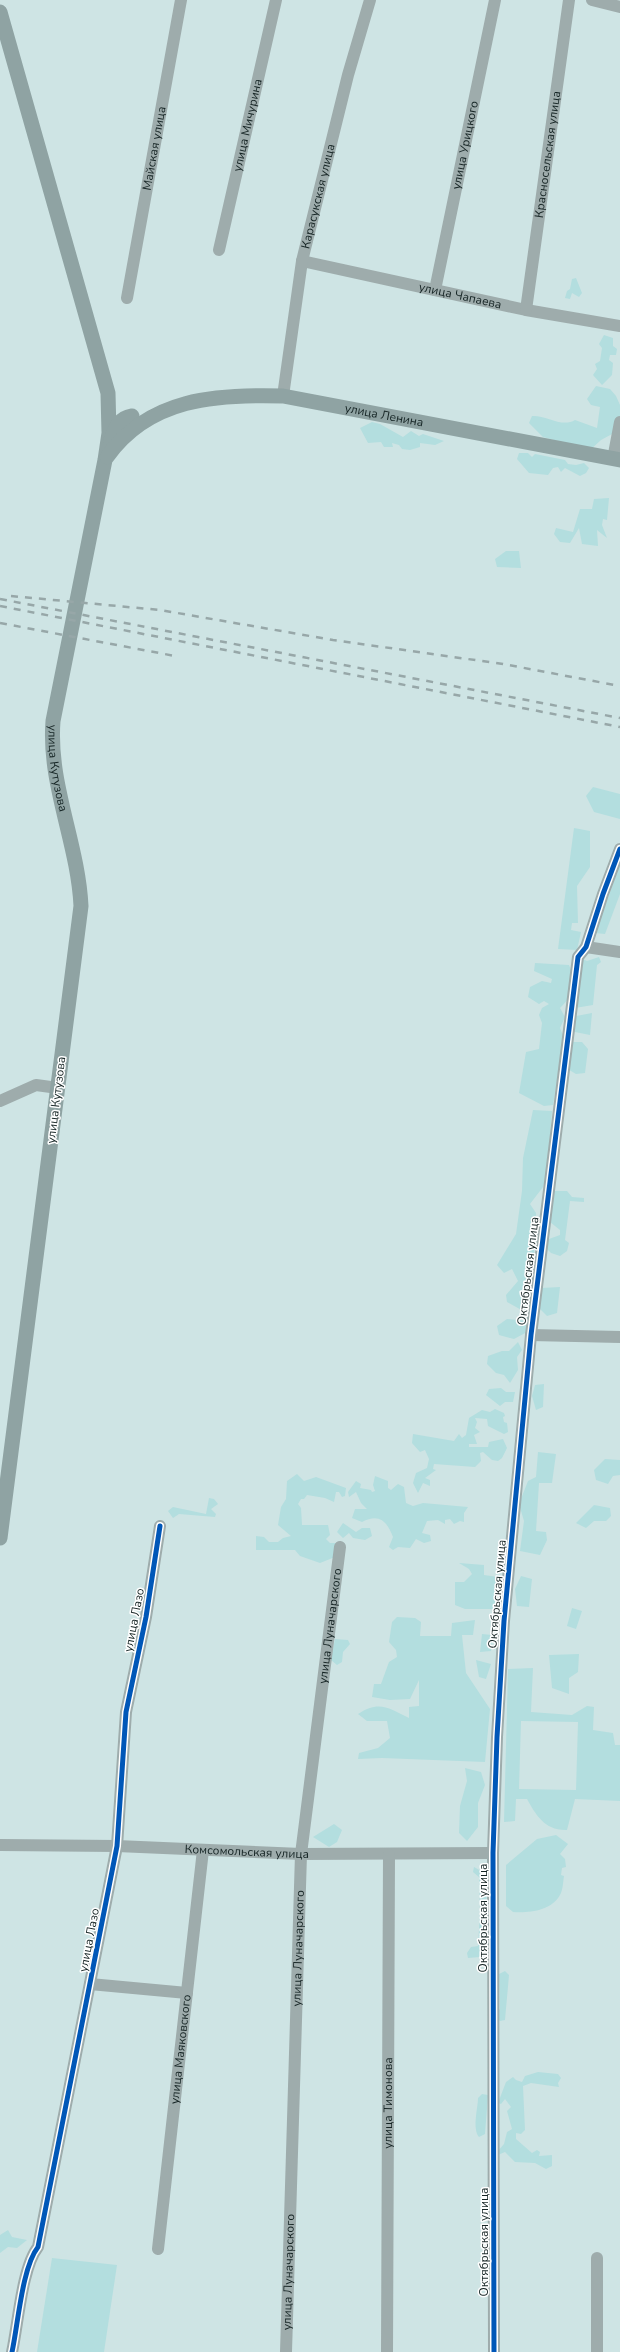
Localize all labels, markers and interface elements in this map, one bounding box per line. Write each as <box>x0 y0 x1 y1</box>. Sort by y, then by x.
street label: улица Мичурина <box>229 77 266 173</box>
street label: Красносельская улица <box>531 90 564 219</box>
street label: улица Урицкого <box>448 99 482 191</box>
street label: Майская улица <box>139 105 170 192</box>
street label: Карасукская улица <box>297 142 339 250</box>
street label: улица Чапаева <box>417 279 503 312</box>
street label: улица Ленина <box>344 400 425 430</box>
street label: улица Кутузова <box>44 724 71 813</box>
street label: улица Кутузова <box>43 1056 69 1144</box>
street label: Октябрьская улица <box>513 1216 543 1326</box>
street label: Октябрьская улица <box>484 1539 510 1649</box>
street label: улица Луначарского <box>315 1567 345 1685</box>
street label: улица Лазо <box>120 1587 148 1653</box>
street label: Комсомольская улица <box>184 1841 309 1862</box>
street label: Октябрьская улица <box>475 1863 491 1973</box>
street label: улица Луначарского <box>288 1890 308 2007</box>
street label: улица Лазо <box>75 1907 103 1973</box>
street label: улица Маяковского <box>166 1993 195 2105</box>
street label: улица Тимонова <box>380 2057 396 2149</box>
street label: Октябрьская улица <box>476 2187 492 2297</box>
street label: улица Луначарского <box>279 2213 298 2330</box>

